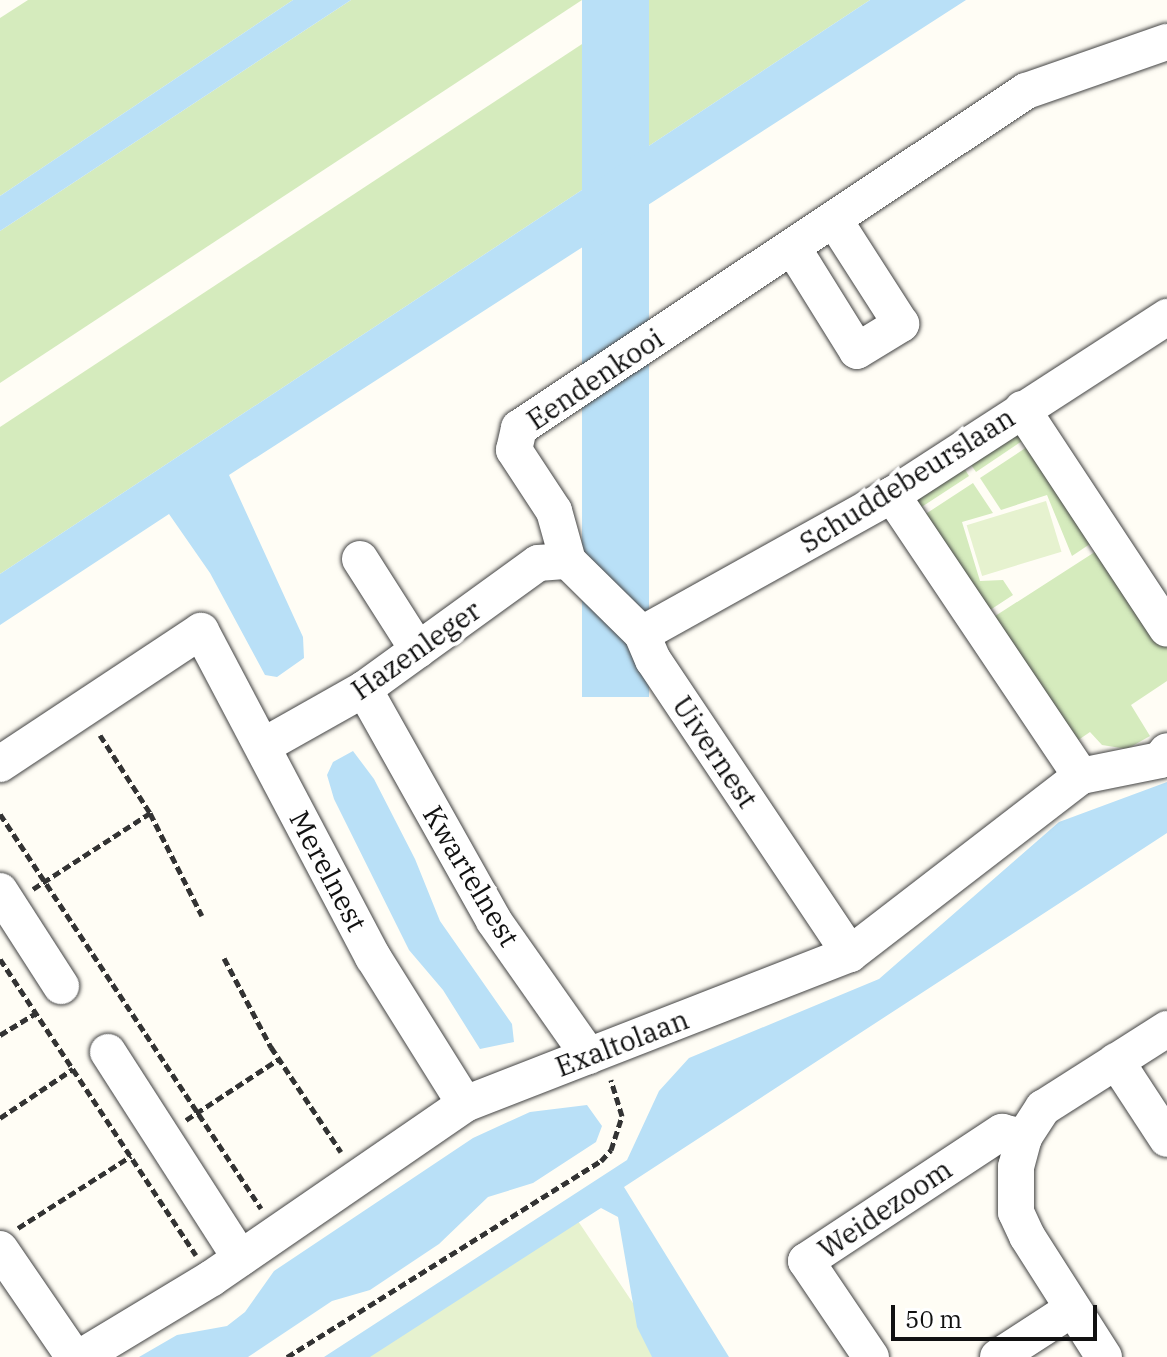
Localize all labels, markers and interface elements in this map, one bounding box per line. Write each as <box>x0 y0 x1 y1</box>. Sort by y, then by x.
street label: Eendenkooi <box>520 321 670 437</box>
street label: Schuddebeurslaan <box>793 400 1021 560</box>
street label: Hazenleger <box>345 593 487 707</box>
street label: Uivernest <box>665 690 765 814</box>
street label: Kwartelnest <box>416 800 526 952</box>
street label: Merelnest <box>282 805 374 937</box>
street label: Exaltolaan <box>551 1002 693 1084</box>
street label: Weidezoom <box>812 1152 958 1266</box>
scale bar <box>895 1289 1101 1339</box>
text: 50 m <box>905 1303 962 1335</box>

